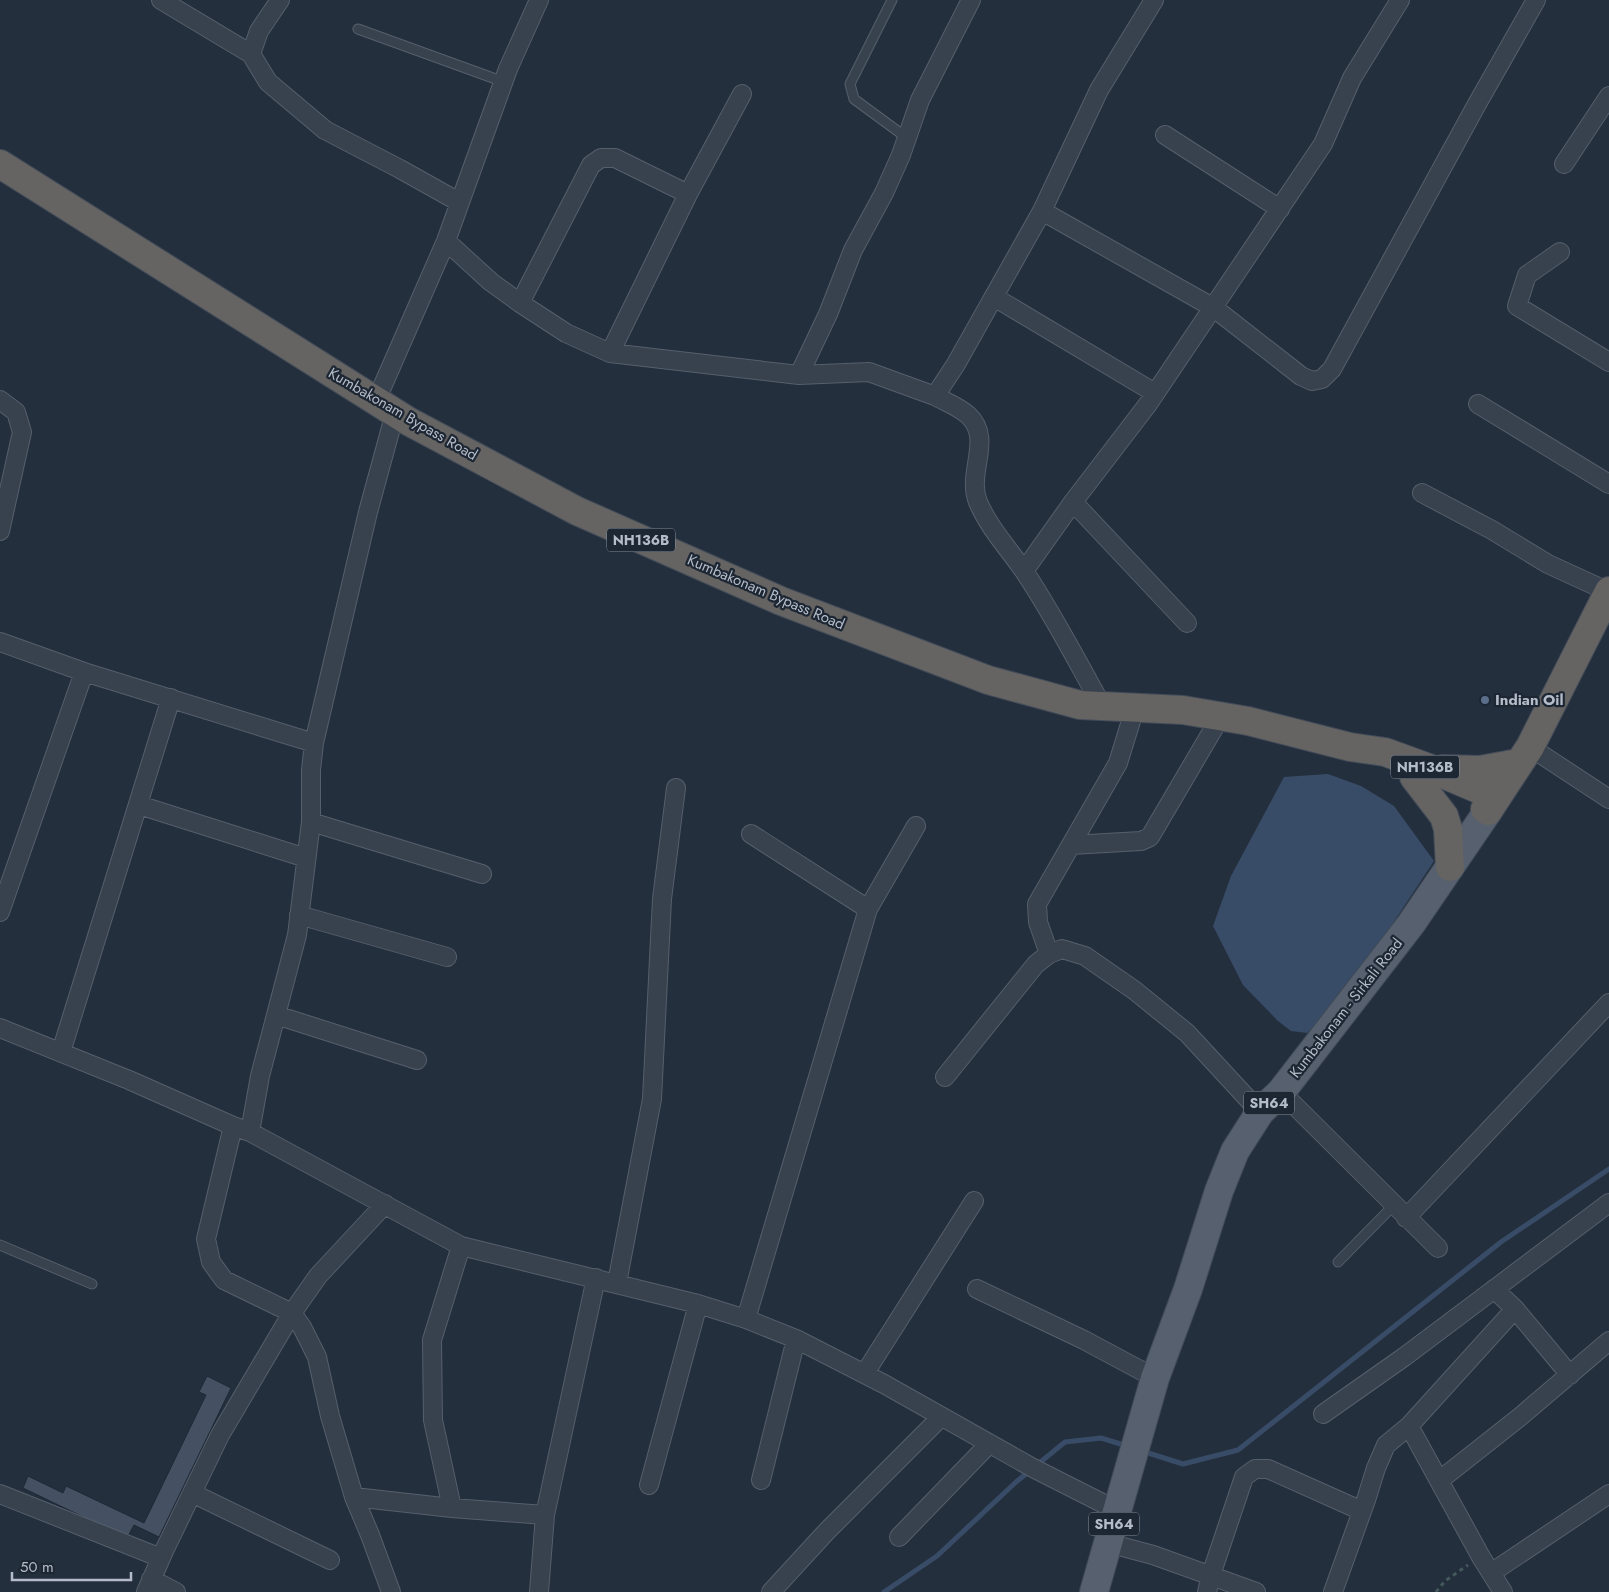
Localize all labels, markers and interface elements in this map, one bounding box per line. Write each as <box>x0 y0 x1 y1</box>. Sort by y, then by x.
street label: Kumbakonam Bypass Road <box>324 362 482 466</box>
road number: NH136B <box>607 528 675 552</box>
street label: Kumbakonam Bypass Road <box>684 549 848 635</box>
place label: Indian Oil <box>1495 689 1564 711</box>
marker: Indian Oil <box>1479 694 1491 706</box>
road number: NH136B <box>1391 756 1459 779</box>
street label: Kumbakonam - Sirkali Road <box>1284 933 1408 1083</box>
road number: SH64 <box>1244 1092 1294 1114</box>
road number: SH64 <box>1089 1512 1139 1536</box>
scale bar <box>12 1550 131 1582</box>
text: 50 m <box>20 1556 54 1578</box>

